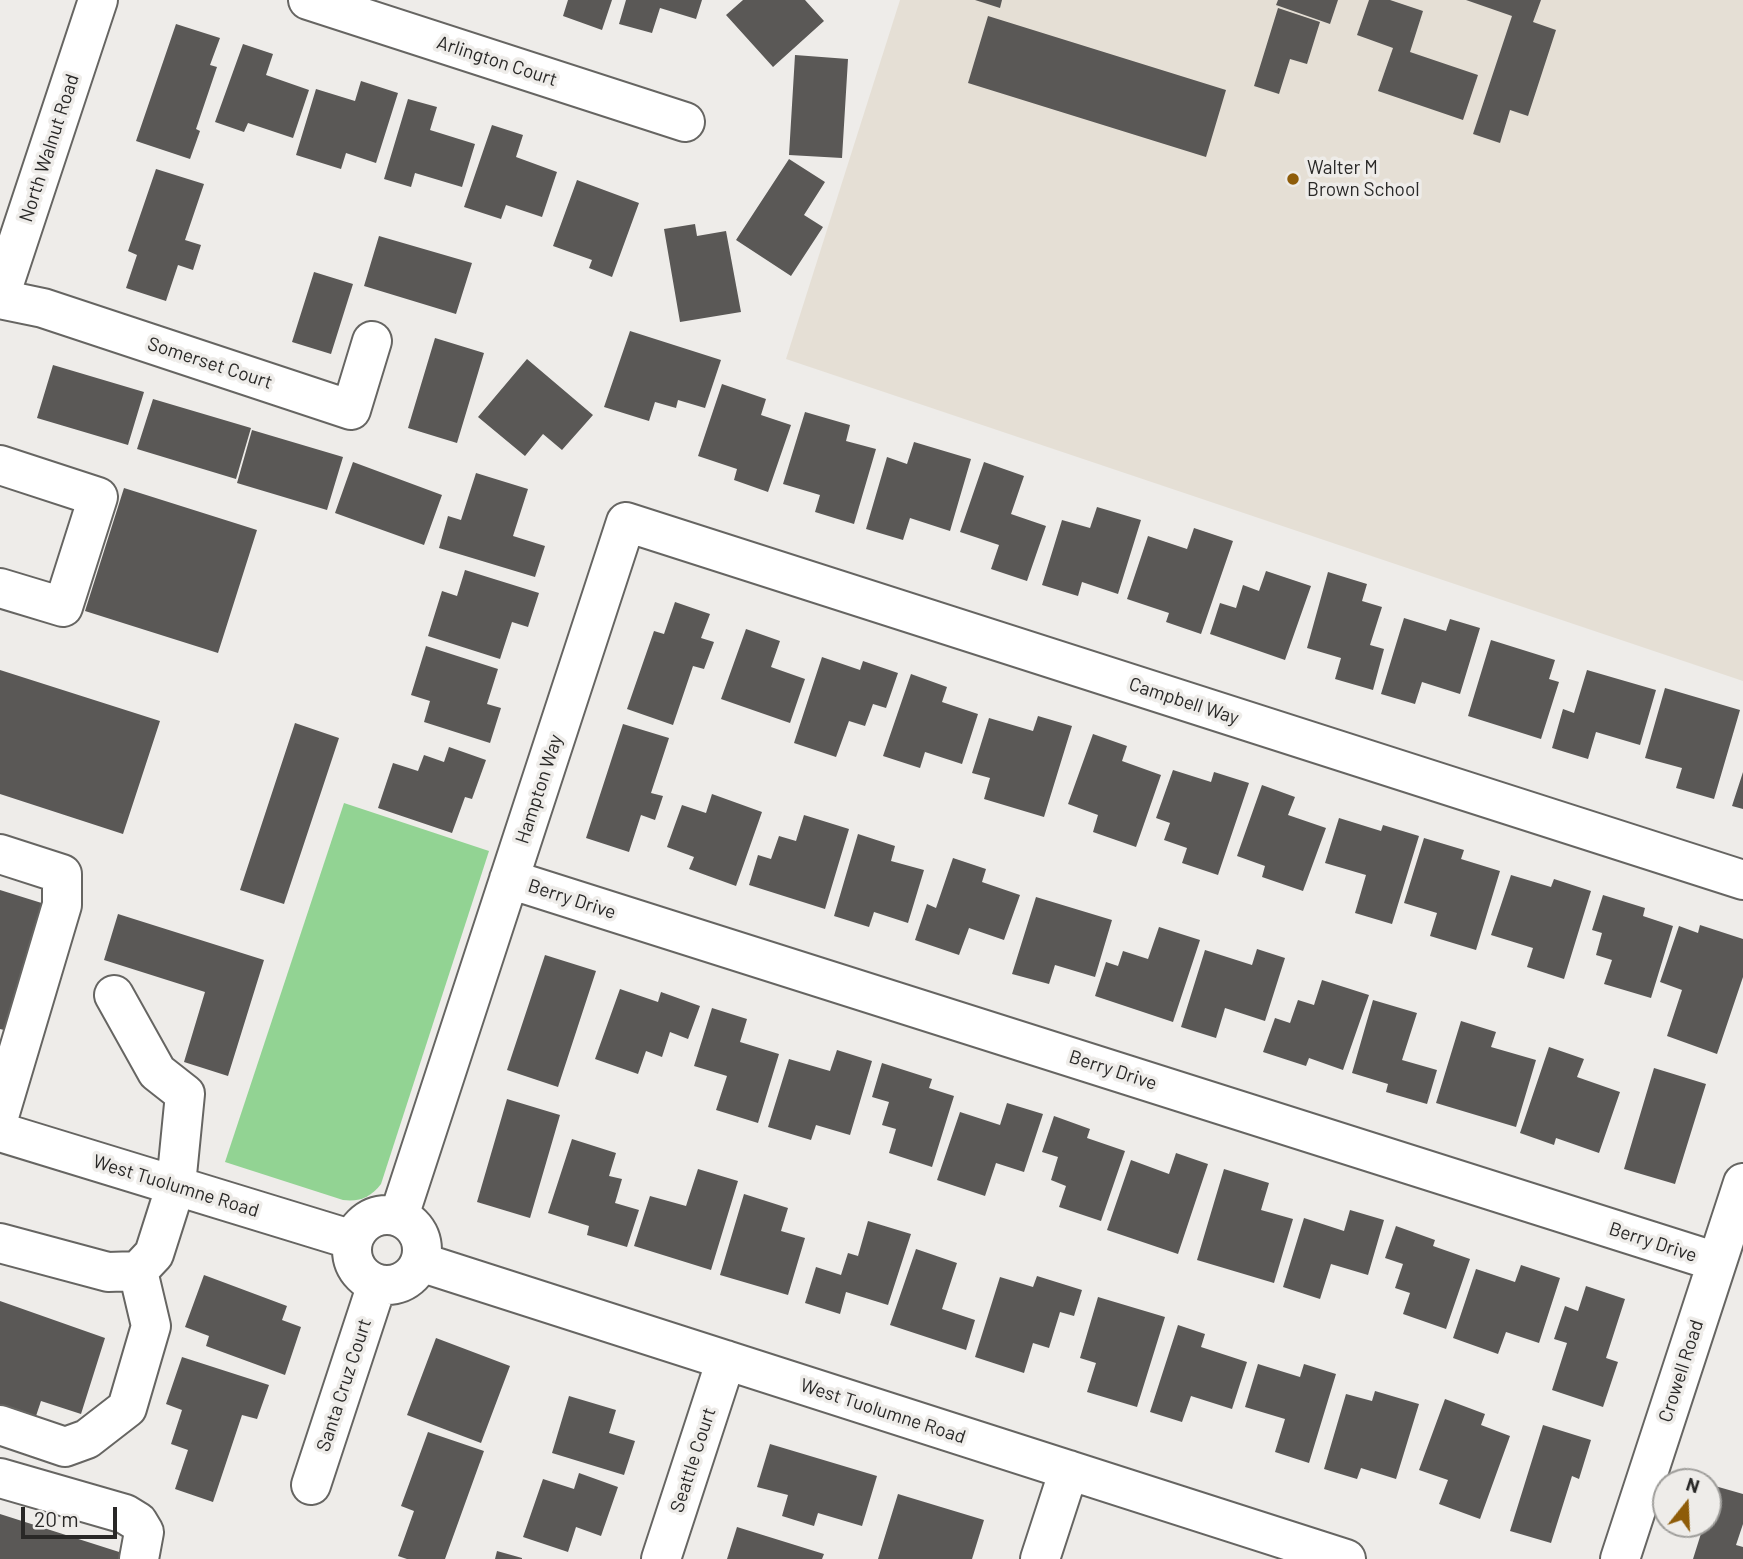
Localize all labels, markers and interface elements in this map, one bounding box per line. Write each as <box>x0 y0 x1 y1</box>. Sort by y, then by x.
street label: Arlington Court <box>434 31 560 91</box>
street label: North Walnut Road <box>14 71 84 225</box>
place label: Walter M Brown School <box>1307 157 1420 201</box>
marker: Walter M Brown School <box>1285 171 1301 187</box>
street label: Somerset Court <box>145 332 275 394</box>
street label: Campbell Way <box>1126 672 1242 730</box>
street label: Hampton Way <box>511 732 567 846</box>
street label: Berry Drive <box>525 874 619 924</box>
street label: Berry Drive <box>1066 1045 1160 1095</box>
street label: West Tuolumne Road <box>90 1150 262 1222</box>
street label: Berry Drive <box>1606 1217 1700 1267</box>
street label: Santa Cruz Court <box>312 1316 376 1454</box>
street label: Crowell Road <box>1654 1317 1708 1425</box>
street label: West Tuolumne Road <box>798 1374 968 1448</box>
street label: Seattle Court <box>665 1405 721 1515</box>
north arrow <box>1652 1468 1722 1538</box>
text: N <box>1683 1472 1703 1497</box>
scale bar <box>24 1492 121 1536</box>
text: 20 m <box>34 1506 79 1531</box>

